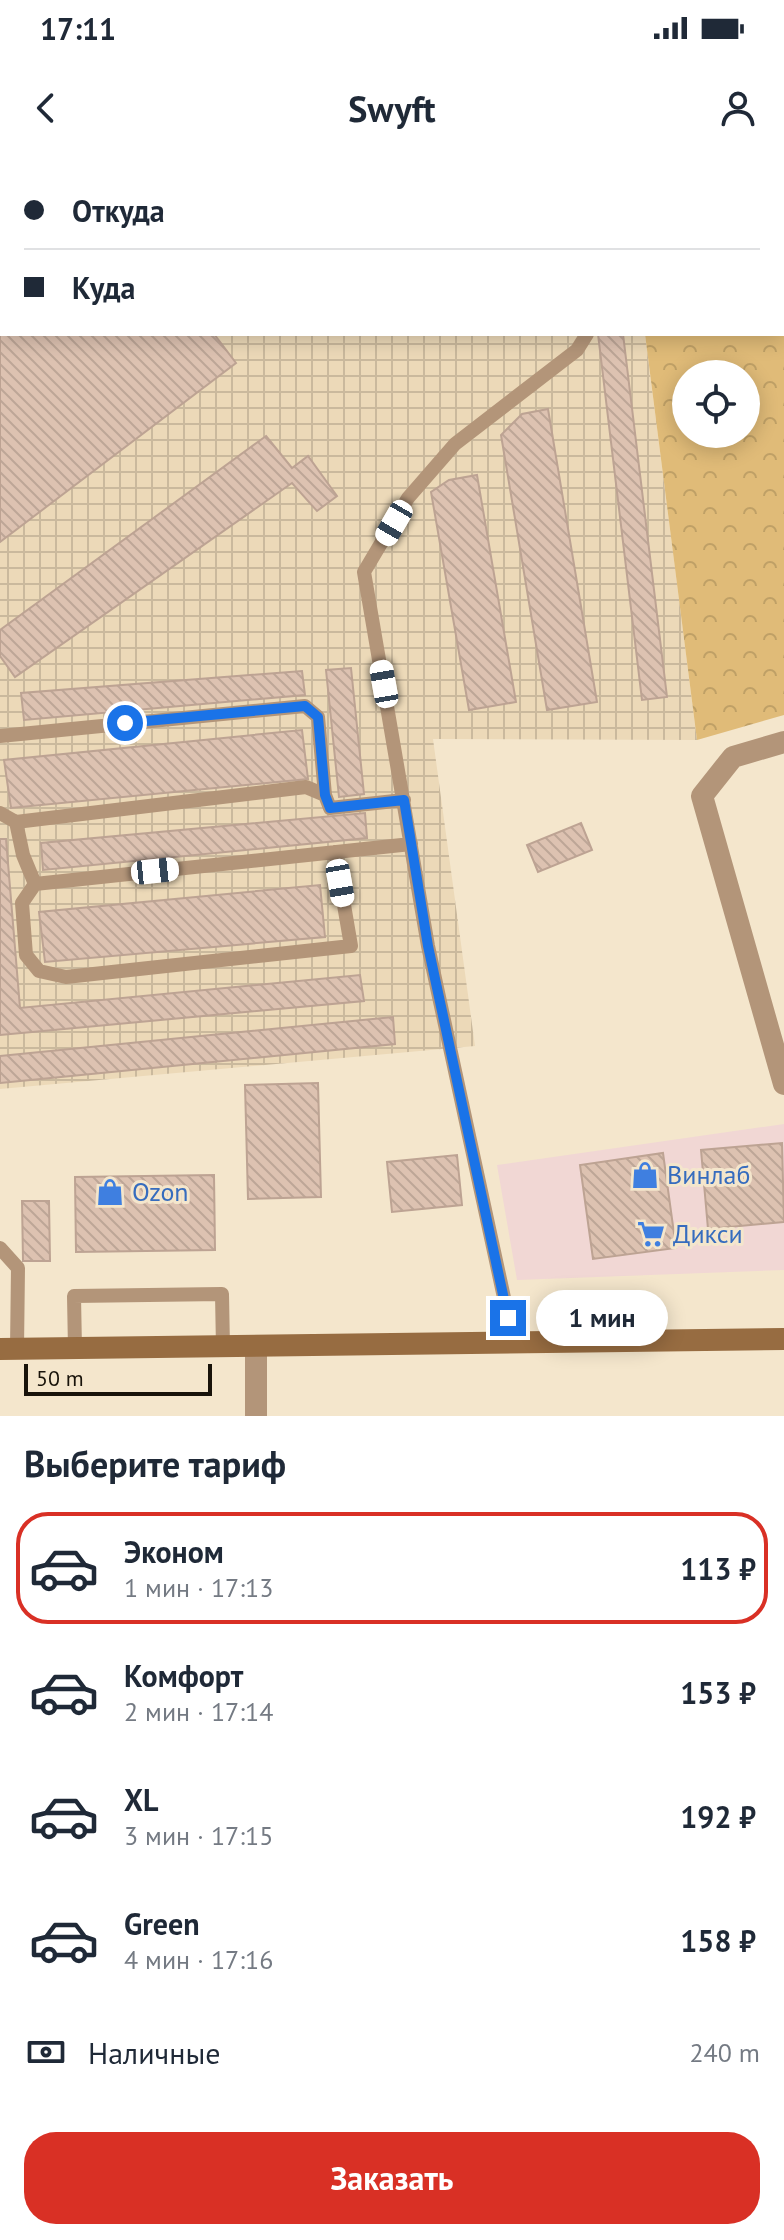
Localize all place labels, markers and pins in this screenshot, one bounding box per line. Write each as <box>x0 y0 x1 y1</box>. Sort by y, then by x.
place label: Винлаб <box>667 1158 750 1191</box>
shop icon: Винлаб <box>630 1160 660 1190</box>
place label: Ozon <box>132 1175 189 1208</box>
shop icon: Ozon <box>95 1177 125 1207</box>
place label: Дикси <box>673 1217 743 1250</box>
supermarket icon: Дикси <box>636 1219 666 1249</box>

